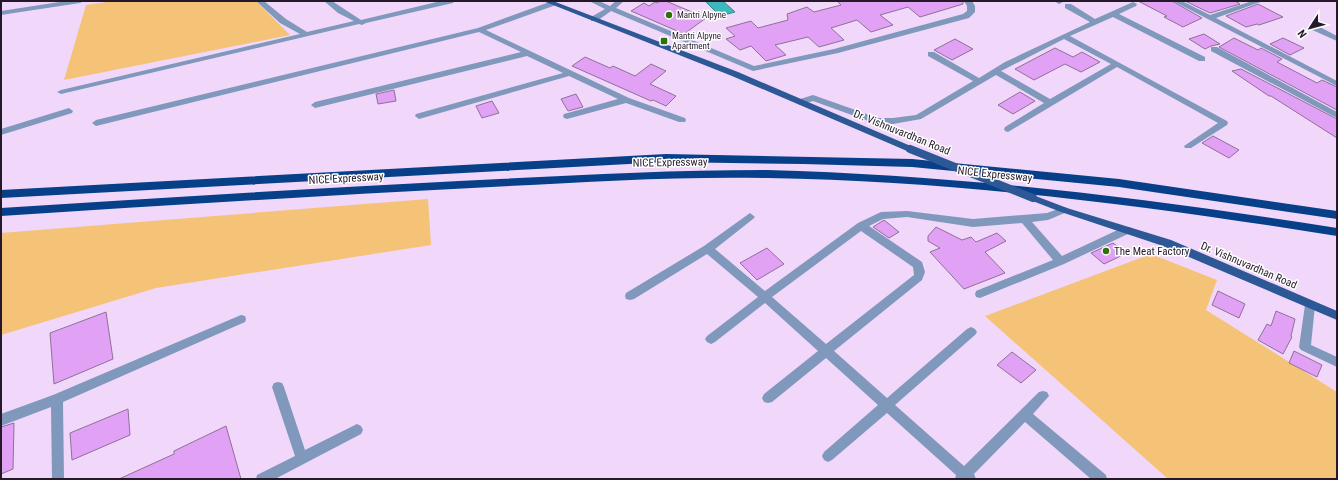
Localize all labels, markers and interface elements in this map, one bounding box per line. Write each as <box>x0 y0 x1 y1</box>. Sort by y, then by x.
north arrow <box>1290 8 1330 48</box>
marker: Mantri Alpyne <box>664 10 674 20</box>
place label: Mantri Alpyne <box>677 10 726 20</box>
text: N <box>1295 27 1310 40</box>
place label: Mantri Alpyne Apartment <box>672 31 721 51</box>
marker: Mantri Alpyne Apartment <box>659 36 669 46</box>
street label: Dr. Vishnuvardhan Road <box>852 107 952 158</box>
street label: NICE Expressway <box>632 155 708 170</box>
street label: NICE Expressway <box>957 164 1033 185</box>
street label: NICE Expressway <box>308 170 384 187</box>
street label: Dr. Vishnuvardhan Road <box>1199 239 1299 292</box>
place label: The Meat Factory <box>1114 245 1190 258</box>
marker: The Meat Factory <box>1101 246 1111 256</box>

